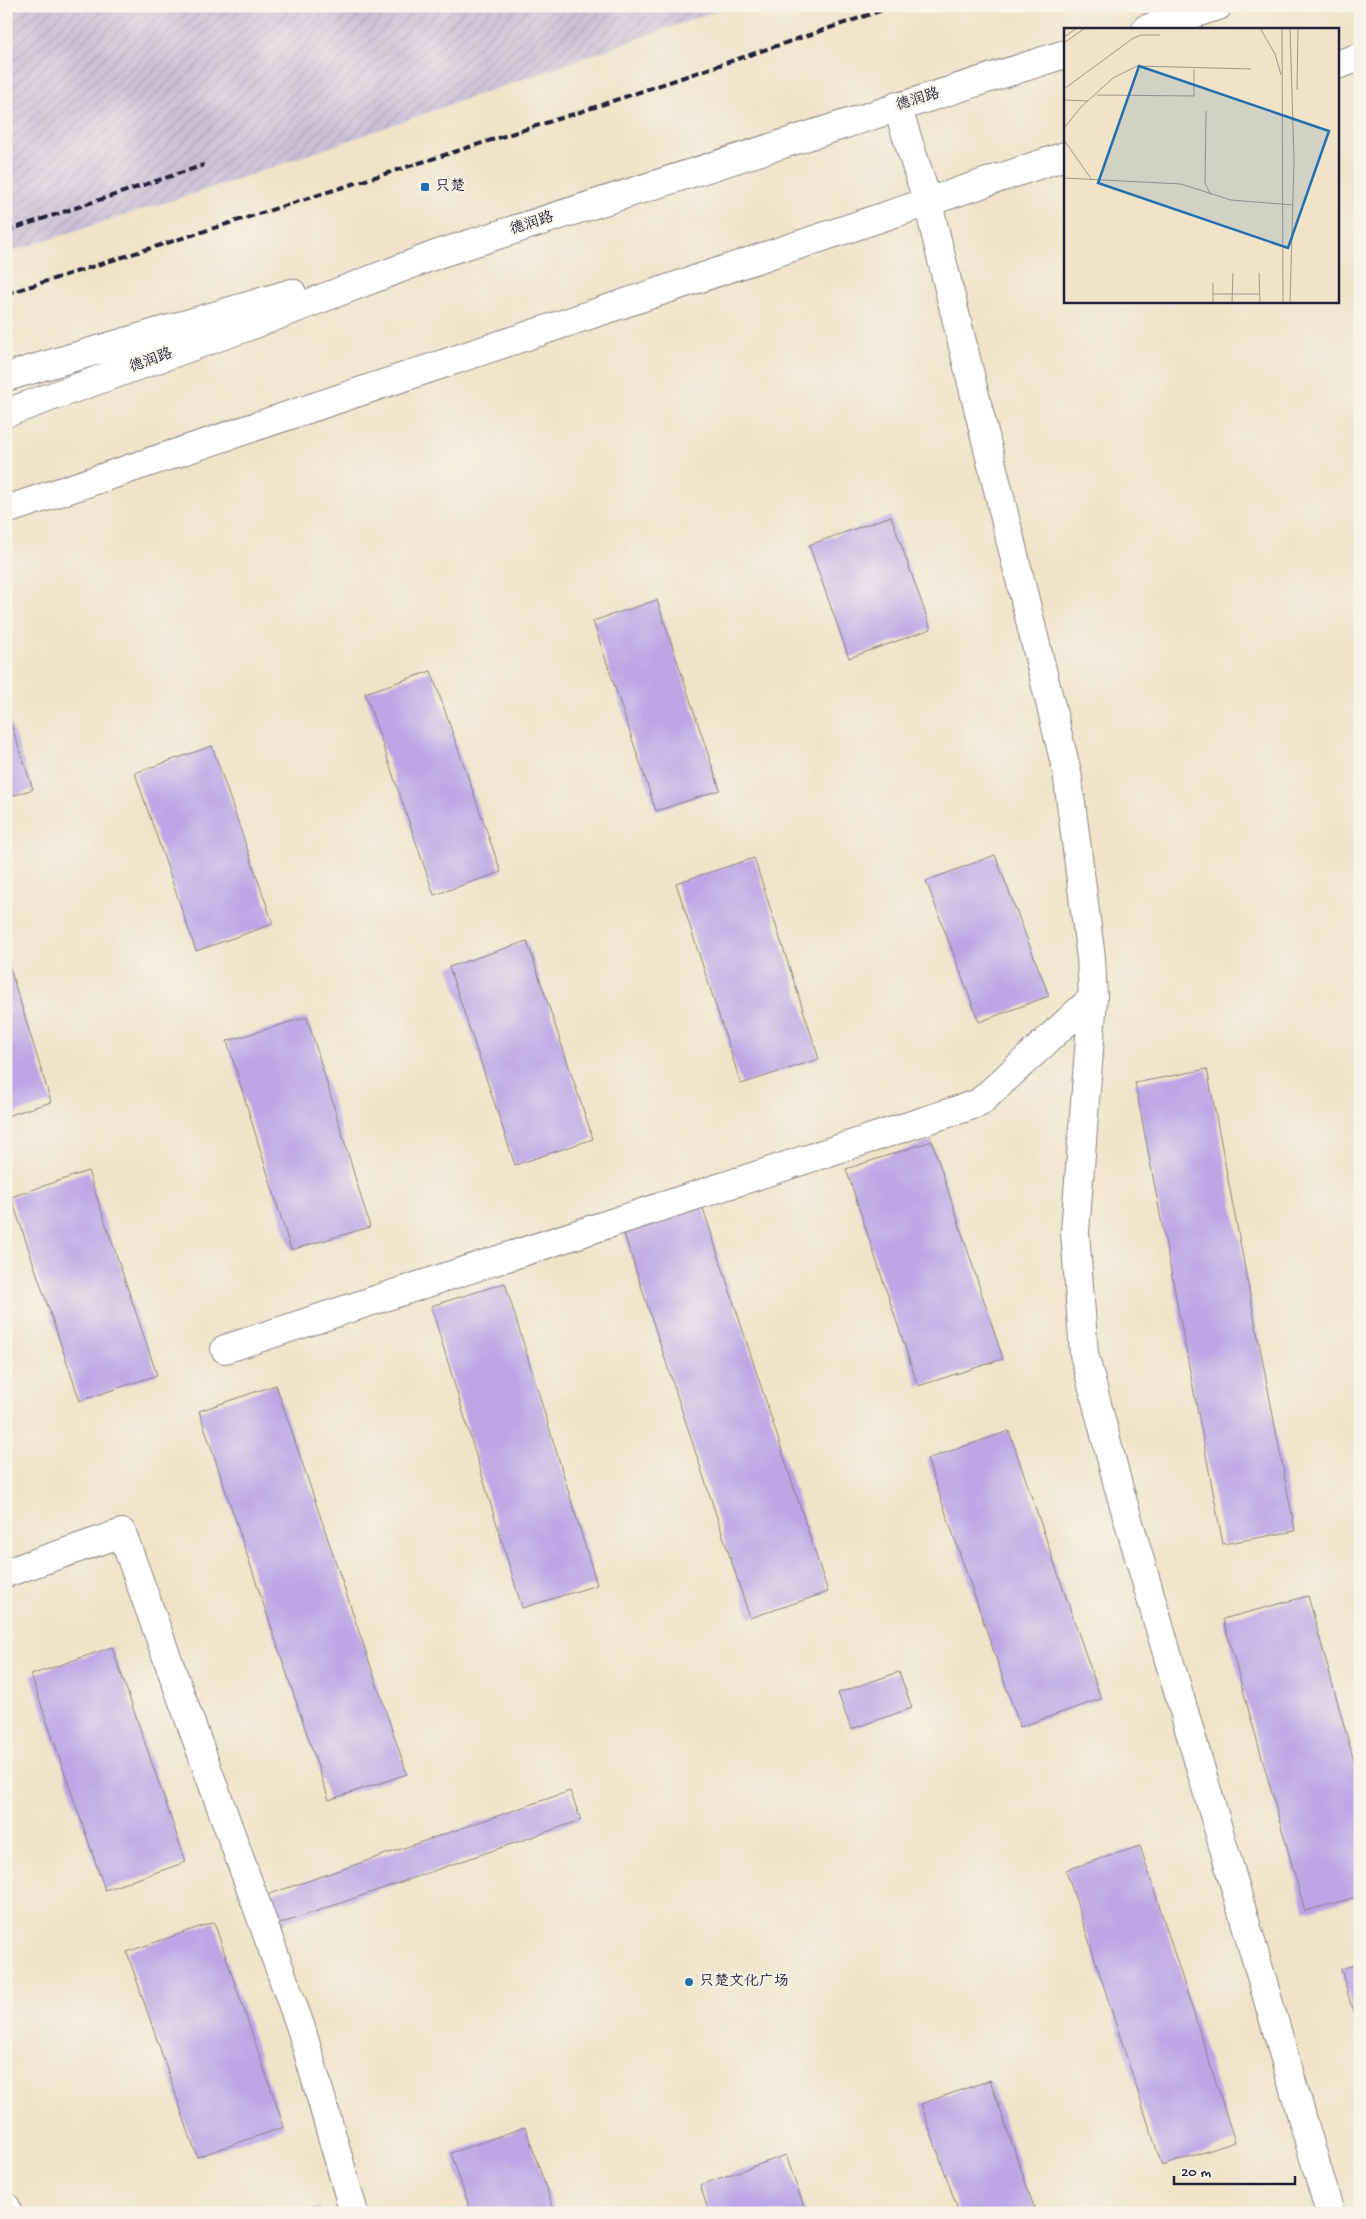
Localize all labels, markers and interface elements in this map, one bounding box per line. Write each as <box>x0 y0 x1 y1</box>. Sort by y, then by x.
inset map <box>1064 28 1338 302</box>
street label: 德润路 <box>894 84 942 115</box>
place label: 只楚 <box>435 178 465 196</box>
marker: 只楚 <box>419 181 431 193</box>
street label: 德润路 <box>508 208 556 240</box>
street label: 德润路 <box>126 344 175 377</box>
place label: 只楚文化广场 <box>699 1973 789 1991</box>
marker: 只楚文化广场 <box>683 1976 695 1988</box>
scale bar <box>1174 2154 1295 2186</box>
text: 20 m <box>1181 2164 1211 2182</box>

